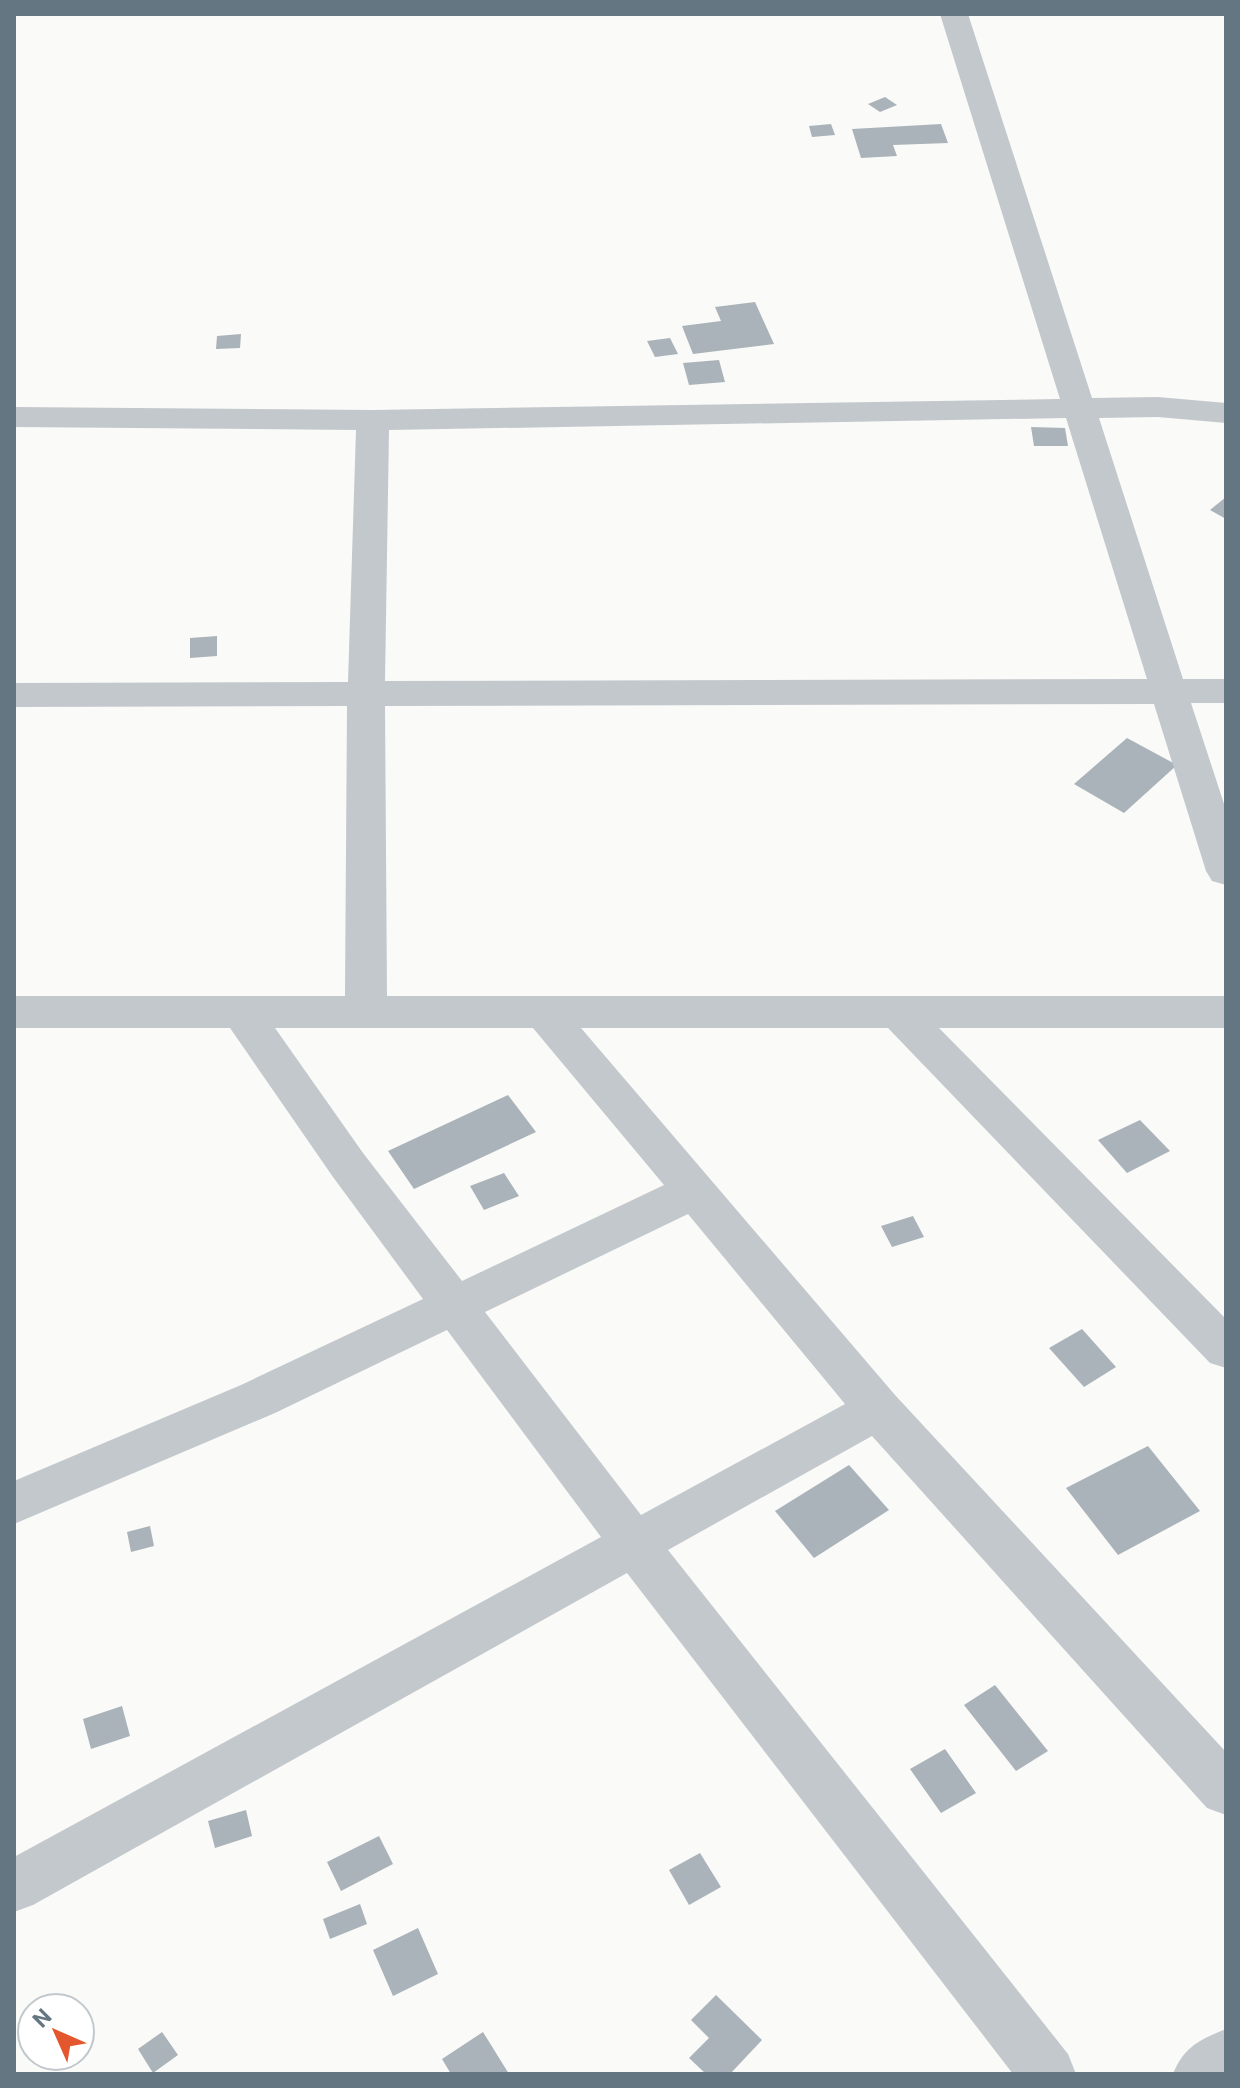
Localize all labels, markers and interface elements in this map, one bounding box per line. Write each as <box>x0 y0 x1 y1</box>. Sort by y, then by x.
north arrow <box>16 1992 96 2072</box>
text: N <box>28 2004 57 2033</box>

